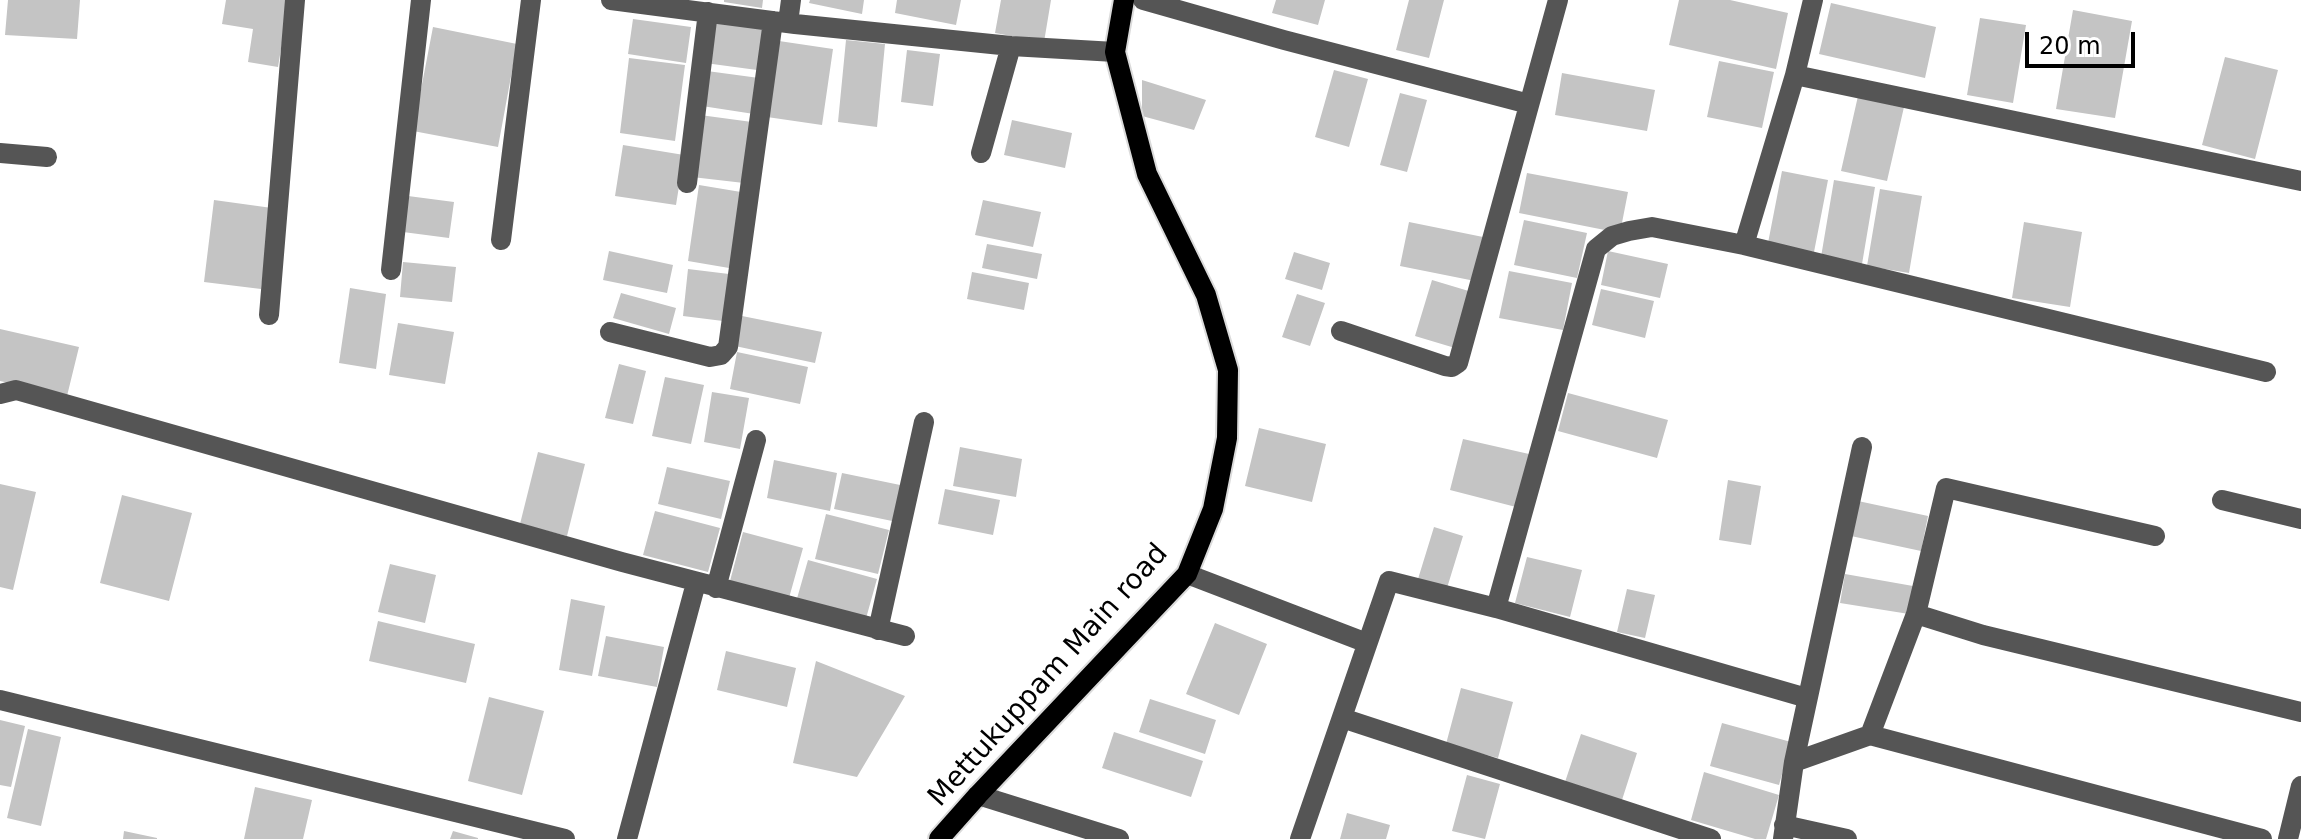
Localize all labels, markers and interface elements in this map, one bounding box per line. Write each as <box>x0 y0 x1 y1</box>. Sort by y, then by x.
scale bar <box>2029 16 2139 66</box>
text: 20 m <box>2039 32 2101 60</box>
street label: Mettukuppam Main road <box>922 538 1176 814</box>

